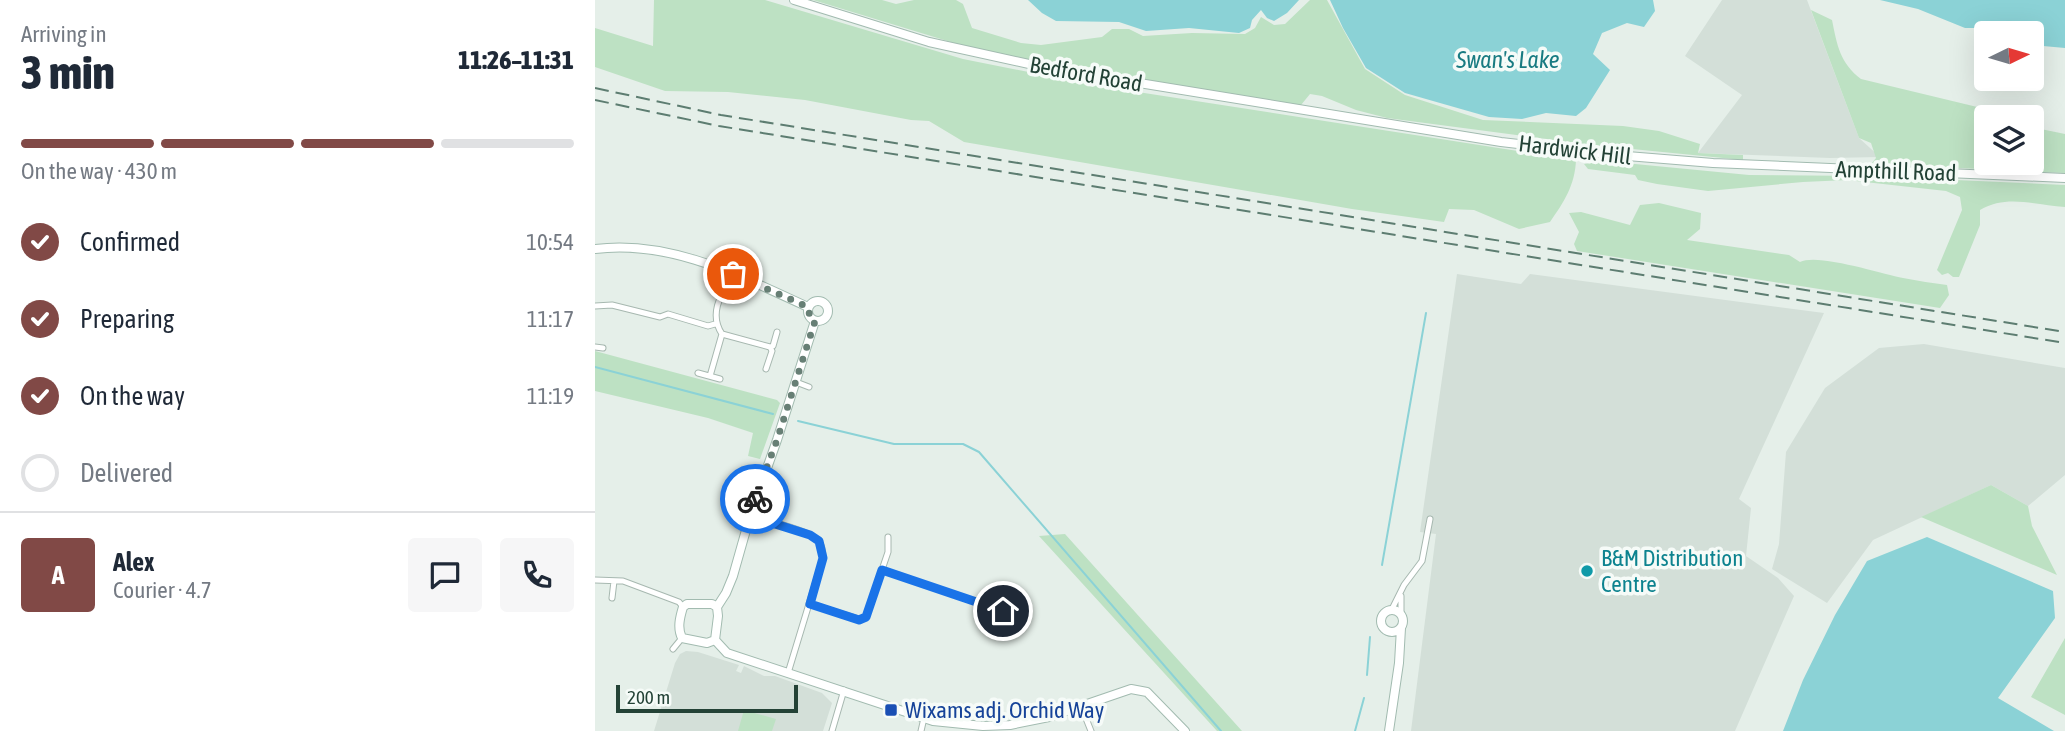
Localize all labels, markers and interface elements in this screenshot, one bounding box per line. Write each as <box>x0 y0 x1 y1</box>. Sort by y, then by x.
text: Arriving in <box>21 21 107 47</box>
north arrow <box>1974 21 2044 91</box>
map controls <box>1974 21 2044 175</box>
text: 11:26–11:31 <box>458 45 574 75</box>
text: 3 min <box>21 46 115 99</box>
water label: Swan's Lake <box>1455 46 1560 73</box>
street label: Bedford Road <box>1028 51 1144 97</box>
button: layers <box>1974 105 2044 175</box>
street label: Hardwick Hill <box>1517 130 1633 170</box>
street label: Ampthill Road <box>1835 156 1957 186</box>
text: On the way · 430 m <box>21 158 177 184</box>
icon: check <box>21 223 59 261</box>
text: Confirmed <box>80 227 180 257</box>
text: 10:54 <box>526 229 574 255</box>
pin <box>703 244 763 304</box>
icon: bag <box>714 255 752 293</box>
icon: check <box>21 300 59 338</box>
text: Preparing <box>80 304 174 334</box>
text: 11:17 <box>527 306 574 332</box>
icon: check <box>21 377 59 415</box>
text: On the way <box>80 381 185 411</box>
text: 11:19 <box>527 383 574 409</box>
text: Delivered <box>80 458 173 488</box>
courier <box>720 464 790 534</box>
icon: bike <box>736 480 774 518</box>
button: chat <box>408 538 482 612</box>
button: phone <box>500 538 574 612</box>
place label: B&M Distribution Centre <box>1601 545 1743 597</box>
text: Alex <box>113 547 154 577</box>
text: A <box>52 560 64 590</box>
marker: B&M Distribution Centre <box>1579 563 1595 579</box>
text: Courier · 4.7 <box>113 577 212 603</box>
pin <box>973 581 1033 641</box>
icon: home <box>984 592 1022 630</box>
scale bar <box>616 682 798 714</box>
text: 200 m <box>627 686 670 708</box>
place label: Wixams adj. Orchid Way <box>905 697 1104 723</box>
marker: Wixams adj. Orchid Way <box>883 702 899 718</box>

